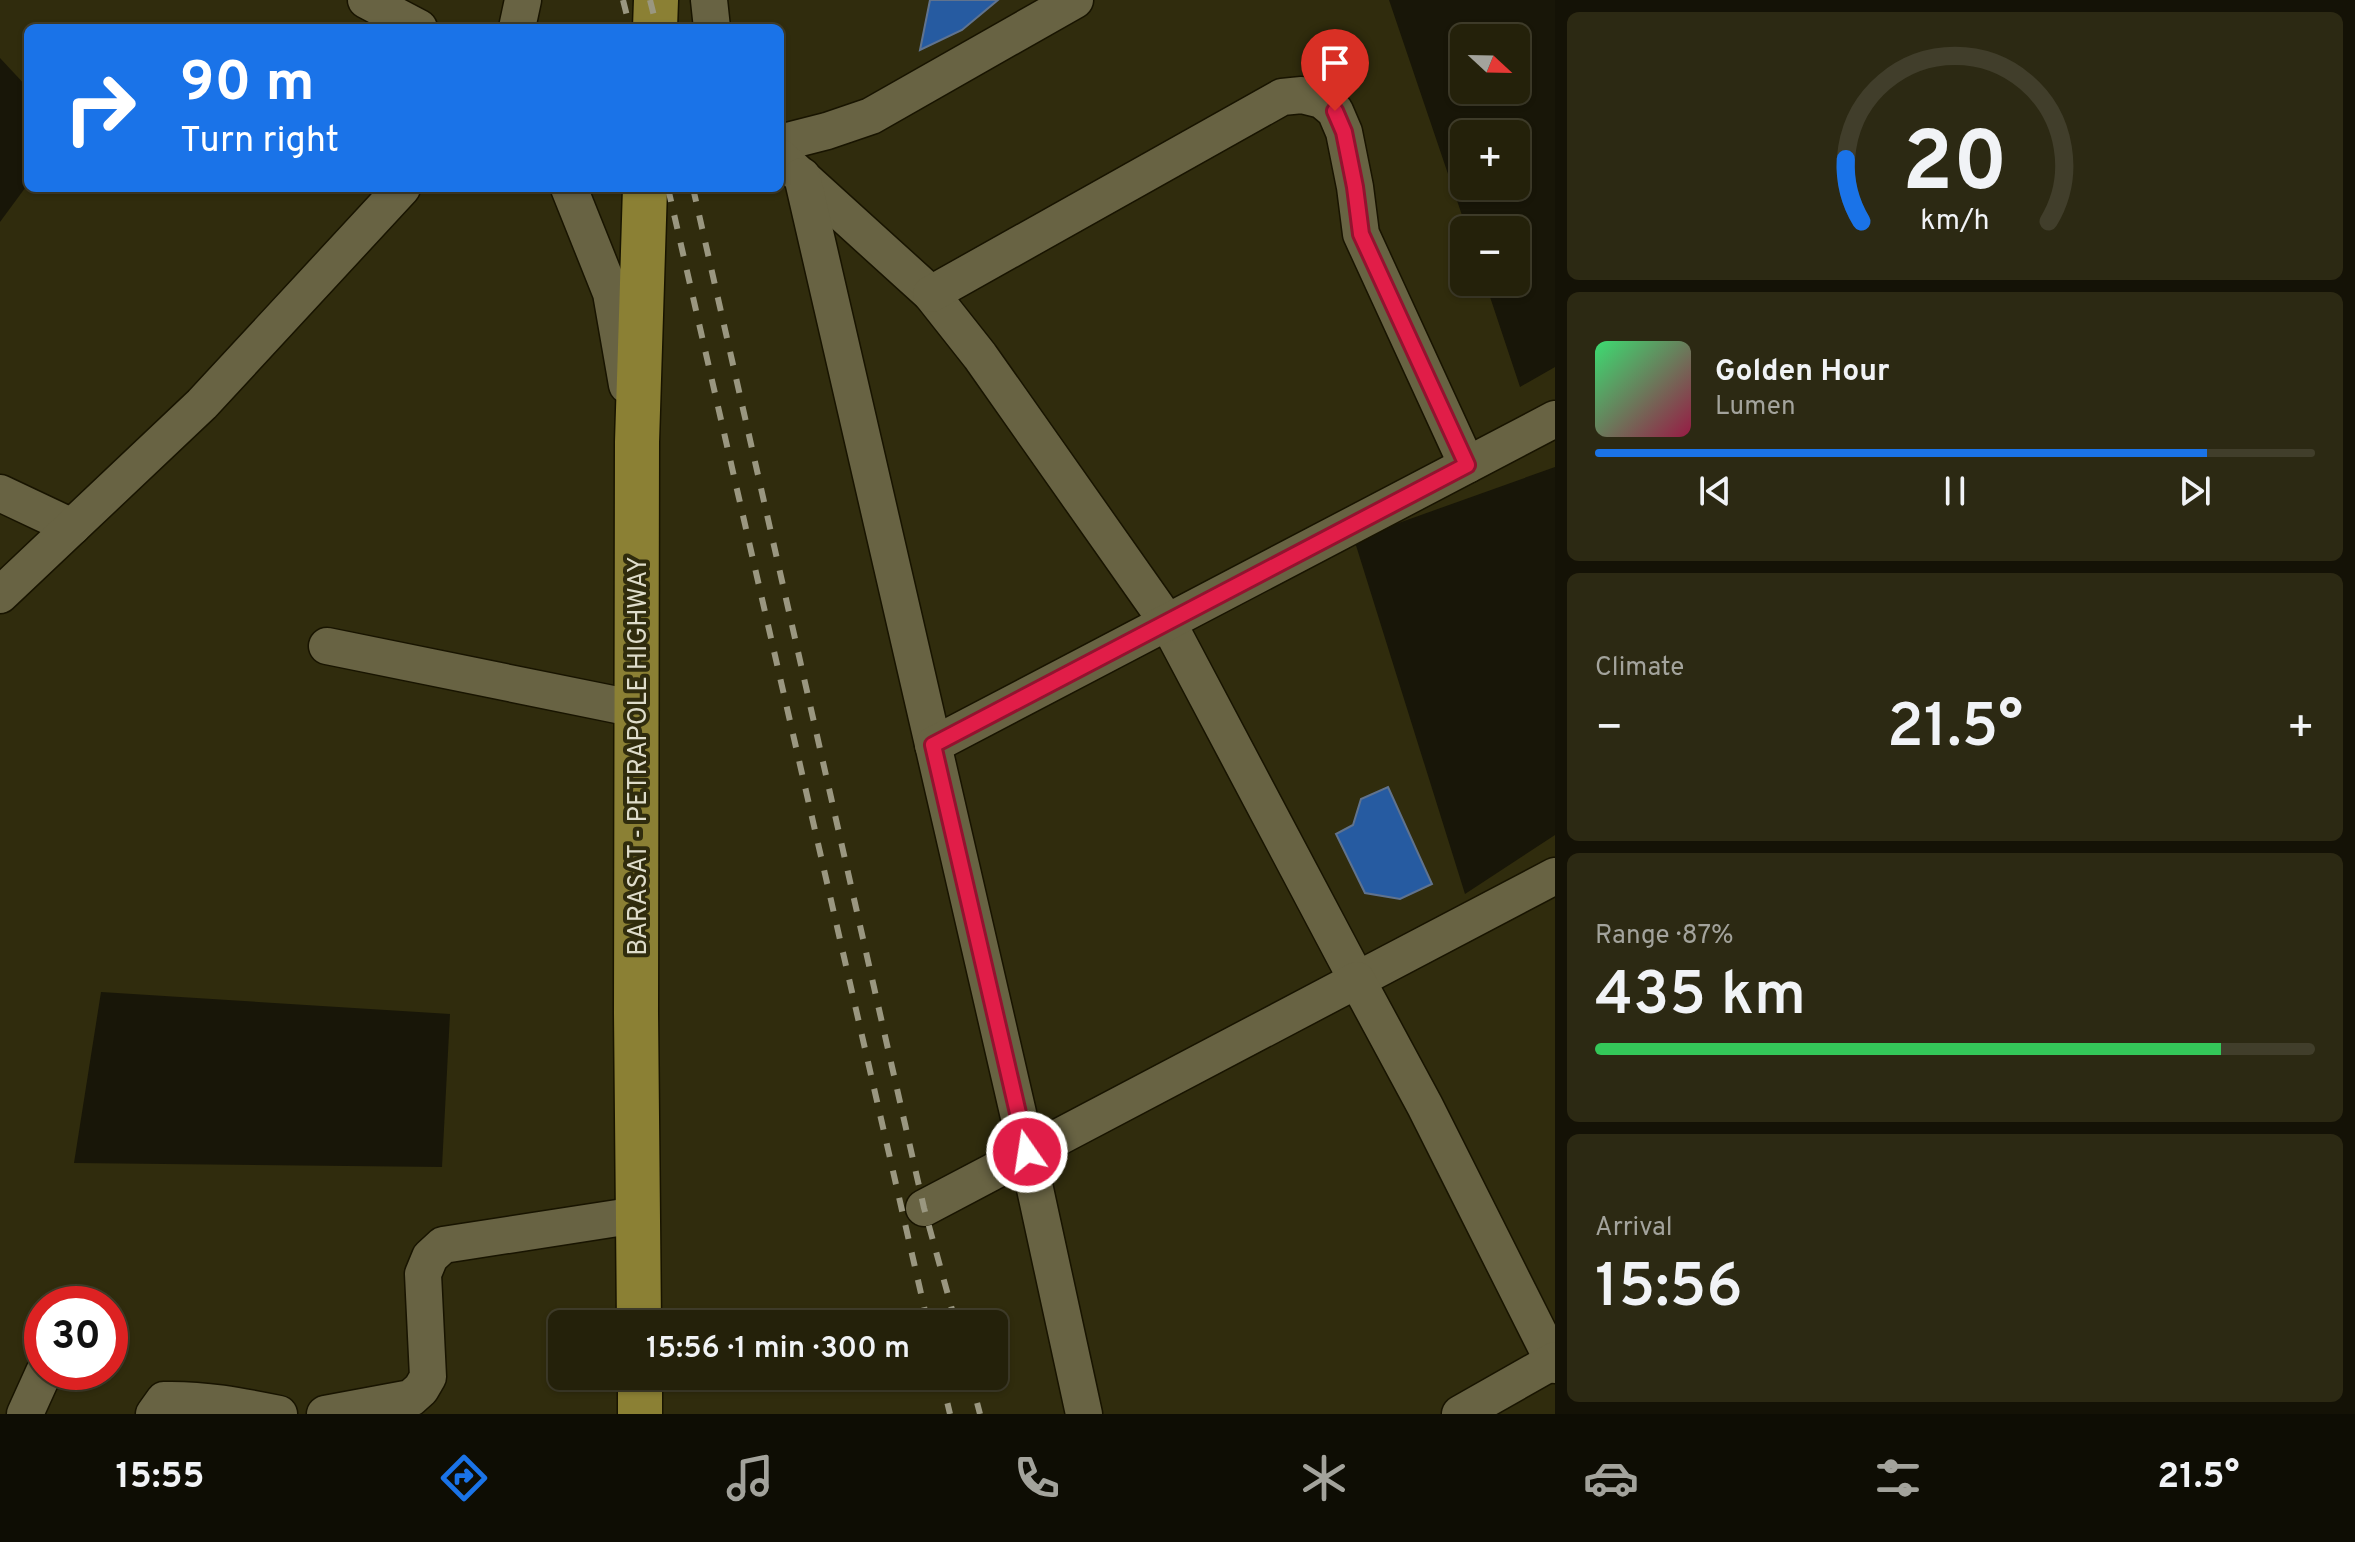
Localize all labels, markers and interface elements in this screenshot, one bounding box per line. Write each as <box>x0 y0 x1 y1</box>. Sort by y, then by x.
north arrow <box>1450 24 1530 104</box>
map controls <box>1450 24 1530 296</box>
pin <box>1301 29 1369 111</box>
icon: arrive <box>1313 41 1357 85</box>
text: 90 m <box>180 50 315 120</box>
icon: right <box>48 56 152 160</box>
text: 20 <box>1902 115 2008 220</box>
text: Turn right <box>180 119 339 165</box>
button: + <box>1450 120 1530 200</box>
text: km/h <box>1920 204 1990 240</box>
button: − <box>1450 216 1530 296</box>
text: Golden Hour <box>1715 354 1889 391</box>
text: Lumen <box>1715 391 1796 424</box>
icon: previous <box>1693 469 1737 513</box>
icon: pause <box>1933 469 1977 513</box>
icon: next <box>2173 469 2217 513</box>
street label: BARASAT - PETRAPOLE HIGHWAY <box>623 556 656 956</box>
text: Climate <box>1595 652 1684 685</box>
text: 21.5° <box>1887 692 2023 768</box>
text: − <box>1595 702 1623 758</box>
text: + <box>2287 702 2315 758</box>
text: Range · 87% <box>1595 920 1734 953</box>
text: 435 km <box>1595 960 1806 1036</box>
position arrow <box>985 1110 1069 1194</box>
text: Arrival <box>1595 1212 1673 1245</box>
text: 15:56 <box>1595 1252 1743 1328</box>
speed limit sign: 30 <box>24 1286 128 1390</box>
text: 15:56 · 1 min · 300 m <box>646 1331 910 1368</box>
icon: directions <box>436 1450 492 1506</box>
icon: music <box>722 1450 778 1506</box>
icon: phone <box>1009 1450 1065 1506</box>
icon: climate <box>1296 1450 1352 1506</box>
icon: car <box>1583 1450 1639 1506</box>
icon: filters <box>1870 1450 1926 1506</box>
text: 15:55 <box>115 1455 205 1501</box>
text: 21.5° <box>2157 1455 2239 1501</box>

